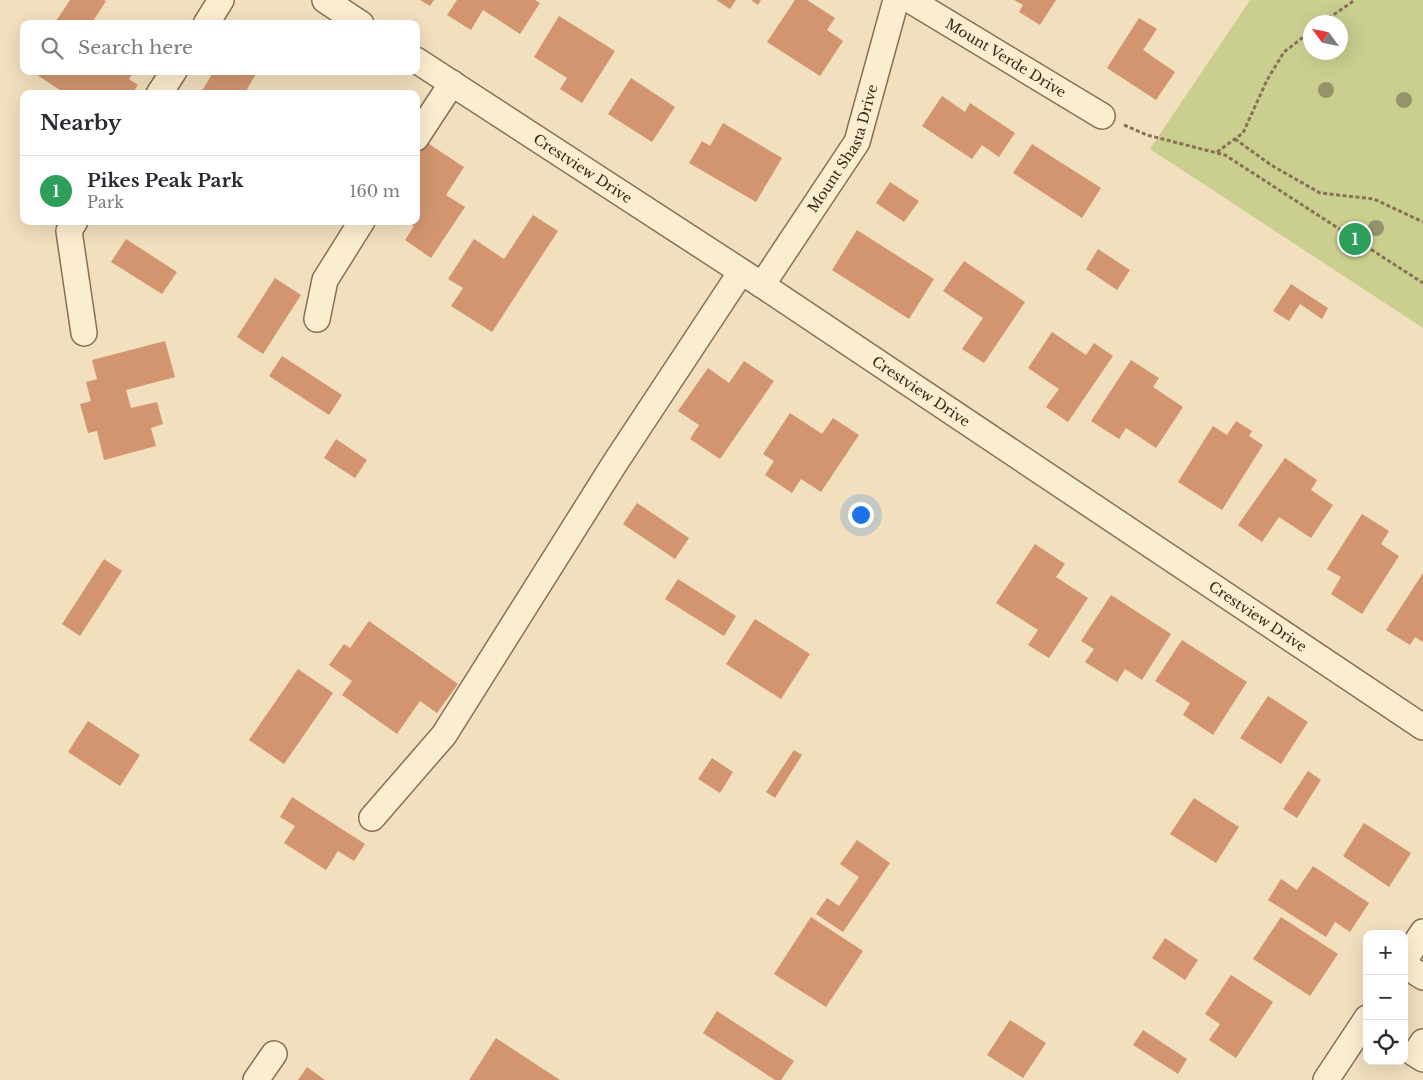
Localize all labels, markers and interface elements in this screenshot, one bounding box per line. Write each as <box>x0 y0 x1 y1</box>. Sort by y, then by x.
street label: Mount Verde Drive <box>942 15 1069 101</box>
north arrow <box>1303 15 1348 60</box>
search box <box>20 20 420 75</box>
icon: search <box>38 34 66 62</box>
text: Search here <box>78 36 193 59</box>
street label: Mount Shasta Drive <box>804 82 881 216</box>
text: Nearby <box>40 110 121 136</box>
street label: Crestview Drive <box>530 130 636 207</box>
text: Pikes Peak Park <box>87 169 244 192</box>
text: 1 <box>53 181 59 201</box>
text: 160 m <box>349 181 400 201</box>
text: Park <box>87 192 124 212</box>
pin: 1 <box>1339 220 1371 258</box>
street label: Crestview Drive <box>869 352 973 431</box>
your location <box>848 502 874 528</box>
street label: Crestview Drive <box>1205 577 1310 656</box>
map controls <box>1363 930 1408 1065</box>
button: + <box>1363 930 1408 975</box>
button: − <box>1363 975 1408 1020</box>
button: locate <box>1363 1020 1408 1065</box>

